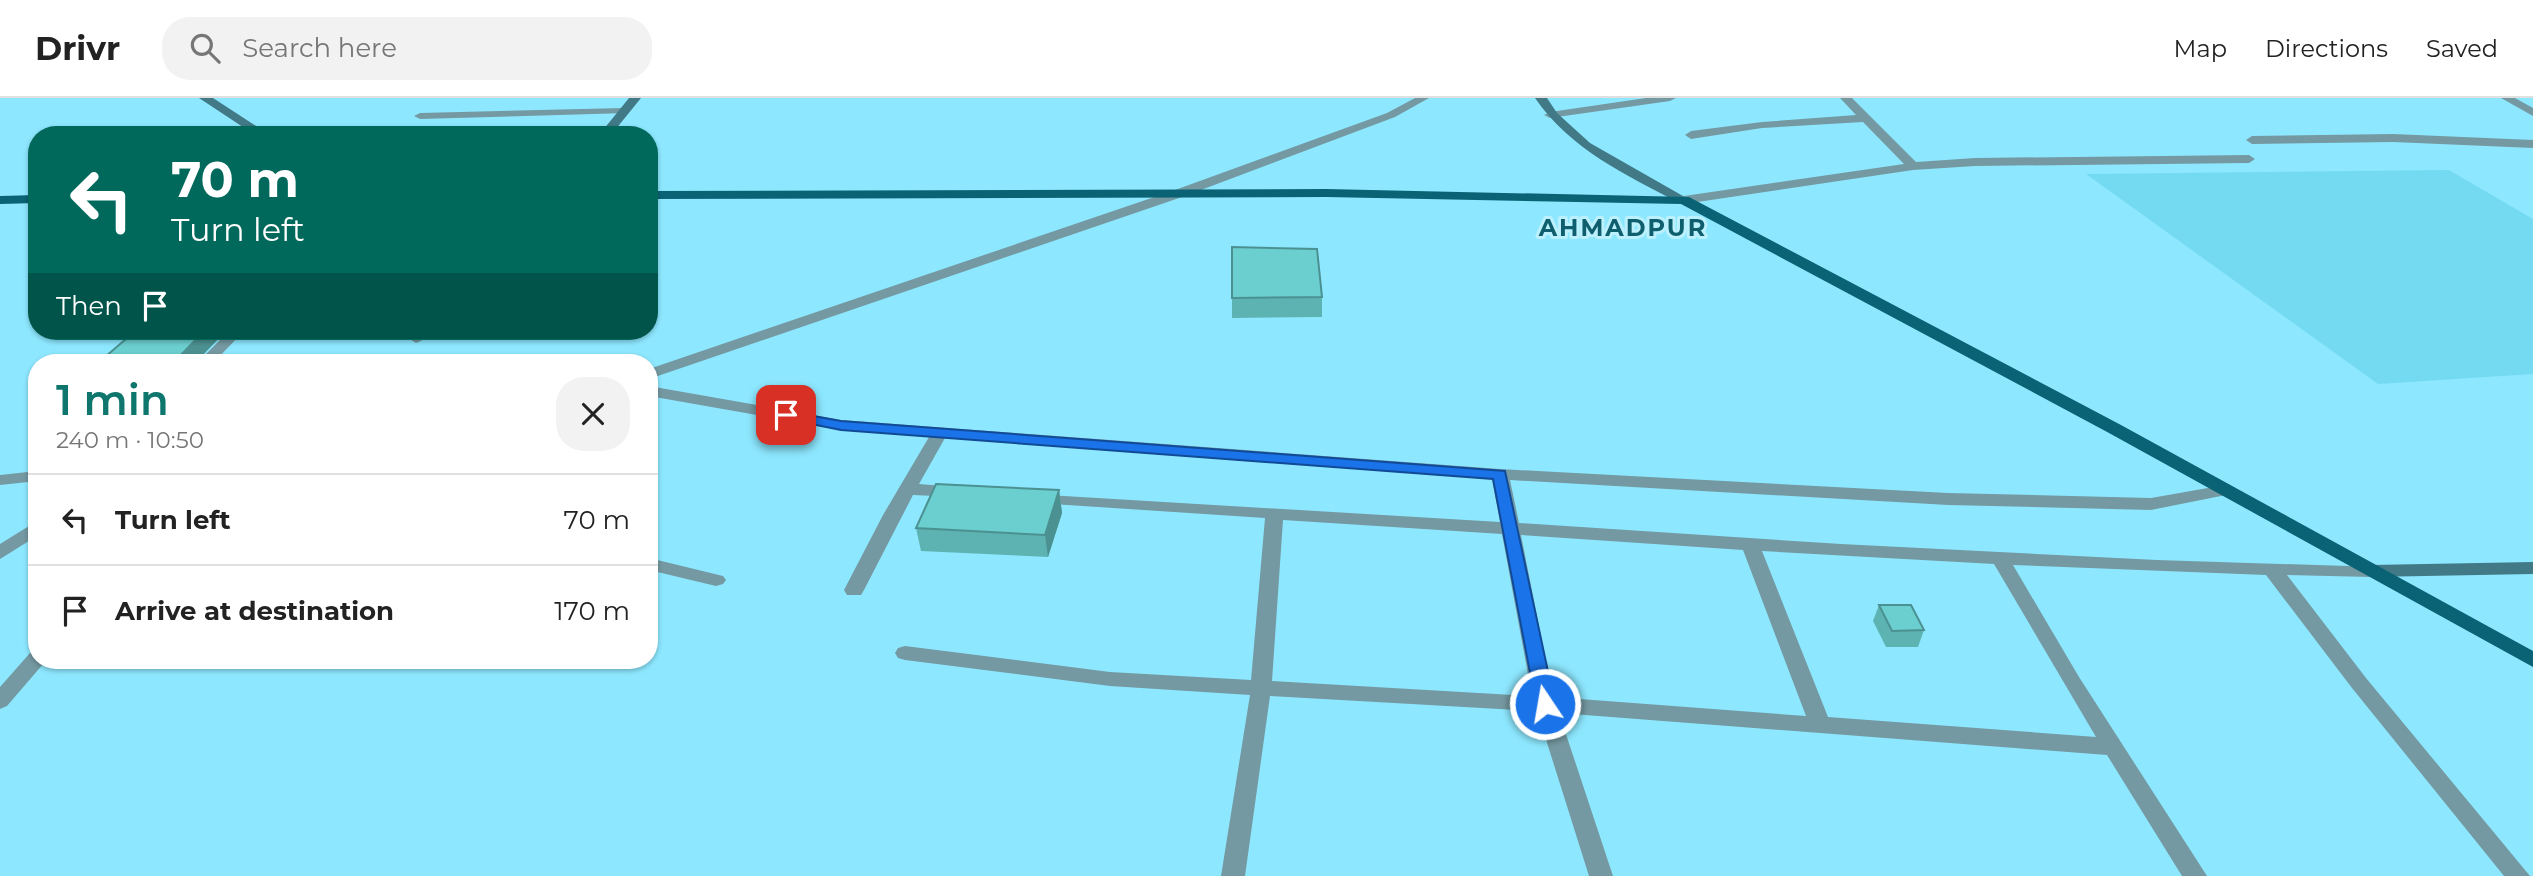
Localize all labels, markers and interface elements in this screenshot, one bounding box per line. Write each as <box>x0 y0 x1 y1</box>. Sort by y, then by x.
search box <box>162 17 652 80</box>
text: Drivr <box>35 28 120 68</box>
icon: search <box>186 29 224 67</box>
text: Search here <box>242 32 397 64</box>
text: Map <box>2174 34 2227 63</box>
text: Directions <box>2265 34 2388 63</box>
text: Saved <box>2426 34 2498 63</box>
text: 70 m <box>171 150 299 209</box>
icon: left <box>56 154 147 245</box>
text: Turn left <box>171 210 305 249</box>
district label: AHMADPUR <box>1538 213 1707 242</box>
icon: arrive <box>136 287 174 325</box>
text: Then <box>56 290 122 322</box>
text: 1 min <box>56 374 169 426</box>
button: close <box>556 377 630 451</box>
pin <box>756 385 816 445</box>
icon: arrive <box>767 396 805 434</box>
text: 240 m · 10:50 <box>56 426 204 454</box>
icon: left <box>56 501 94 539</box>
text: Turn left <box>115 504 231 536</box>
text: 70 m <box>564 504 630 536</box>
icon: arrive <box>56 592 94 630</box>
text: Arrive at destination <box>115 595 394 627</box>
text: 170 m <box>554 595 630 627</box>
position arrow <box>1508 667 1582 741</box>

